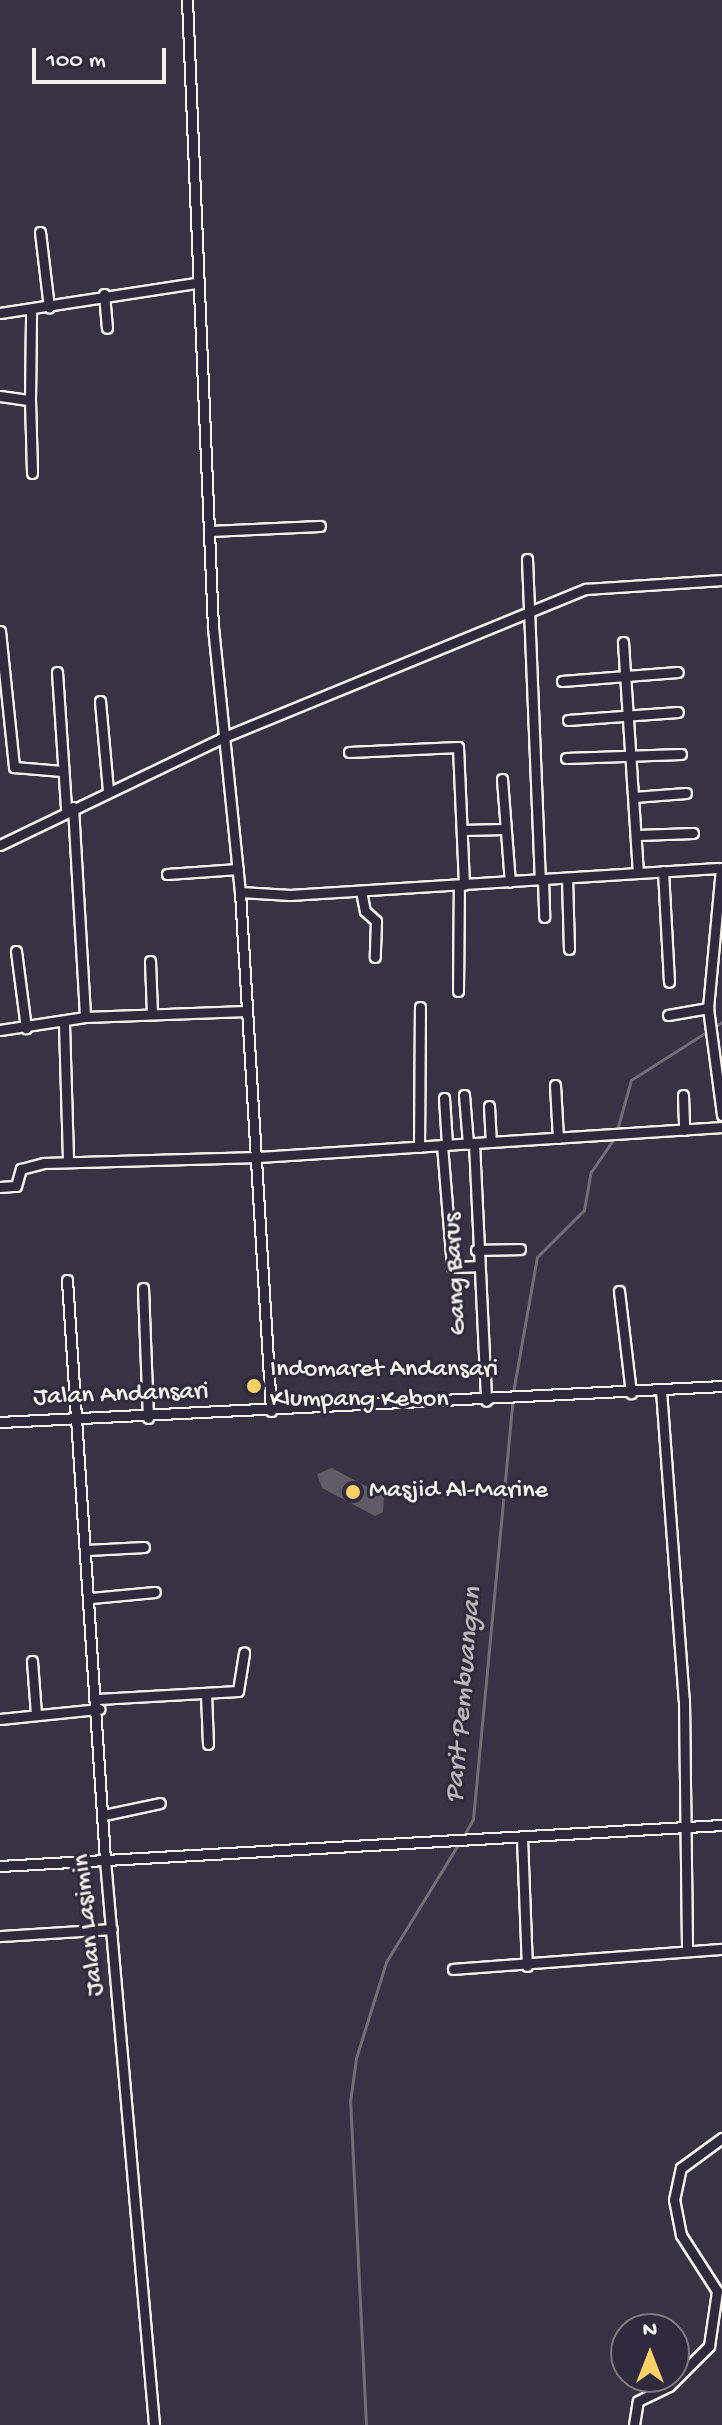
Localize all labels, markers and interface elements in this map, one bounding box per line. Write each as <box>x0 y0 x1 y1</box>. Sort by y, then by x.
scale bar <box>36 32 170 82</box>
text: 100 m <box>46 47 106 76</box>
street label: Gang Barus <box>438 1212 476 1336</box>
place label: Indomaret Andansari Klumpang Kebon <box>270 1355 498 1416</box>
street label: Jalan Andansari <box>33 1377 209 1415</box>
marker: Indomaret Andansari Klumpang Kebon <box>245 1377 263 1395</box>
place label: Masjid Al-Marine <box>369 1476 548 1508</box>
marker: Masjid Al-Marine <box>344 1483 362 1501</box>
water label: Parit Pembuangan <box>439 1586 491 1804</box>
street label: Jalan Lasimin <box>67 1853 113 1997</box>
north arrow <box>610 2313 690 2393</box>
text: N <box>643 2318 657 2344</box>

